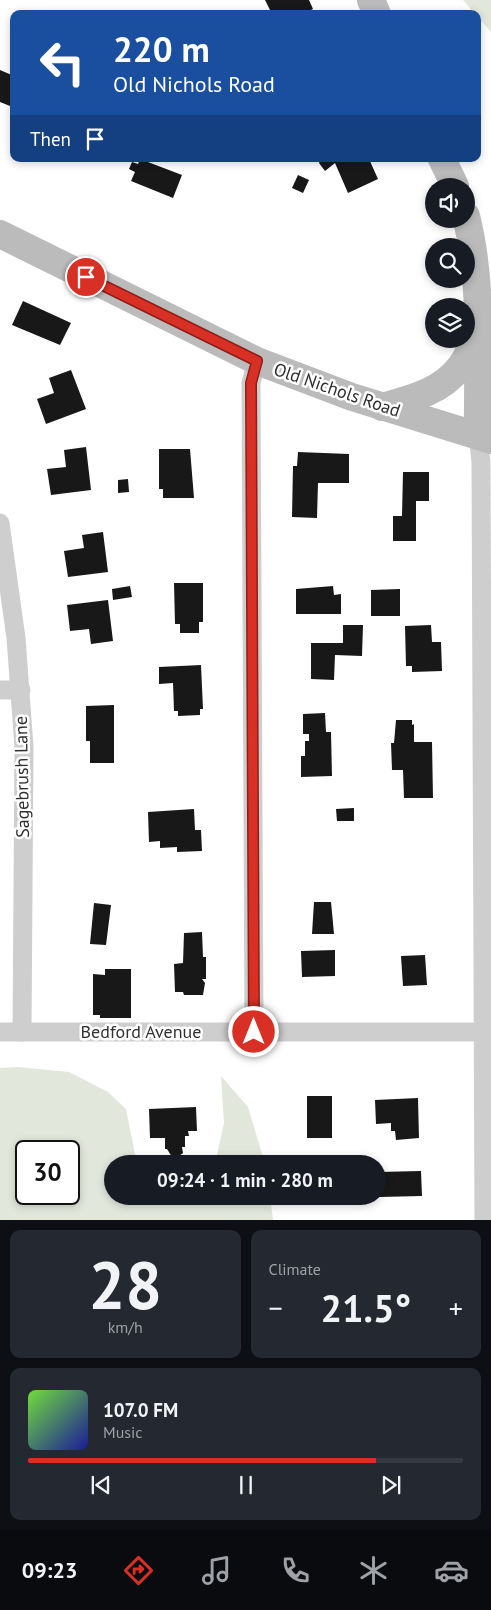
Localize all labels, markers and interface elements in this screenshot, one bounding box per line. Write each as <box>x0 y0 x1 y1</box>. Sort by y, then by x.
text: 220 m <box>113 26 210 72</box>
icon: left <box>30 30 95 95</box>
text: Old Nichols Road <box>113 70 275 98</box>
icon: arrive <box>81 125 109 153</box>
text: Then <box>30 127 71 151</box>
map controls <box>425 178 475 348</box>
button: sound <box>425 178 475 228</box>
button: search <box>425 238 475 288</box>
pin <box>65 256 107 298</box>
icon: arrive <box>72 263 100 291</box>
button: layers <box>425 298 475 348</box>
street label: Old Nichols Road <box>271 357 403 422</box>
street label: Sagebrush Lane <box>9 716 34 838</box>
position arrow <box>227 1005 279 1057</box>
street label: Bedford Avenue <box>81 1020 201 1043</box>
speed limit sign: 30 <box>15 1140 80 1205</box>
text: 09:24 · 1 min · 280 m <box>157 1168 333 1192</box>
text: 28 <box>88 1242 162 1326</box>
text: Climate <box>269 1259 321 1279</box>
text: 21.5° <box>320 1283 411 1332</box>
text: − <box>269 1289 283 1326</box>
text: + <box>449 1289 463 1326</box>
text: km/h <box>108 1317 143 1337</box>
text: 107.0 FM <box>103 1398 178 1422</box>
text: Music <box>103 1422 143 1442</box>
icon: previous <box>87 1471 115 1499</box>
icon: pause <box>232 1471 260 1499</box>
icon: next <box>377 1471 405 1499</box>
icon: directions <box>121 1553 156 1588</box>
icon: music <box>199 1553 234 1588</box>
icon: phone <box>278 1553 313 1588</box>
icon: climate <box>356 1553 391 1588</box>
icon: car <box>434 1553 469 1588</box>
text: 09:23 <box>22 1556 78 1584</box>

